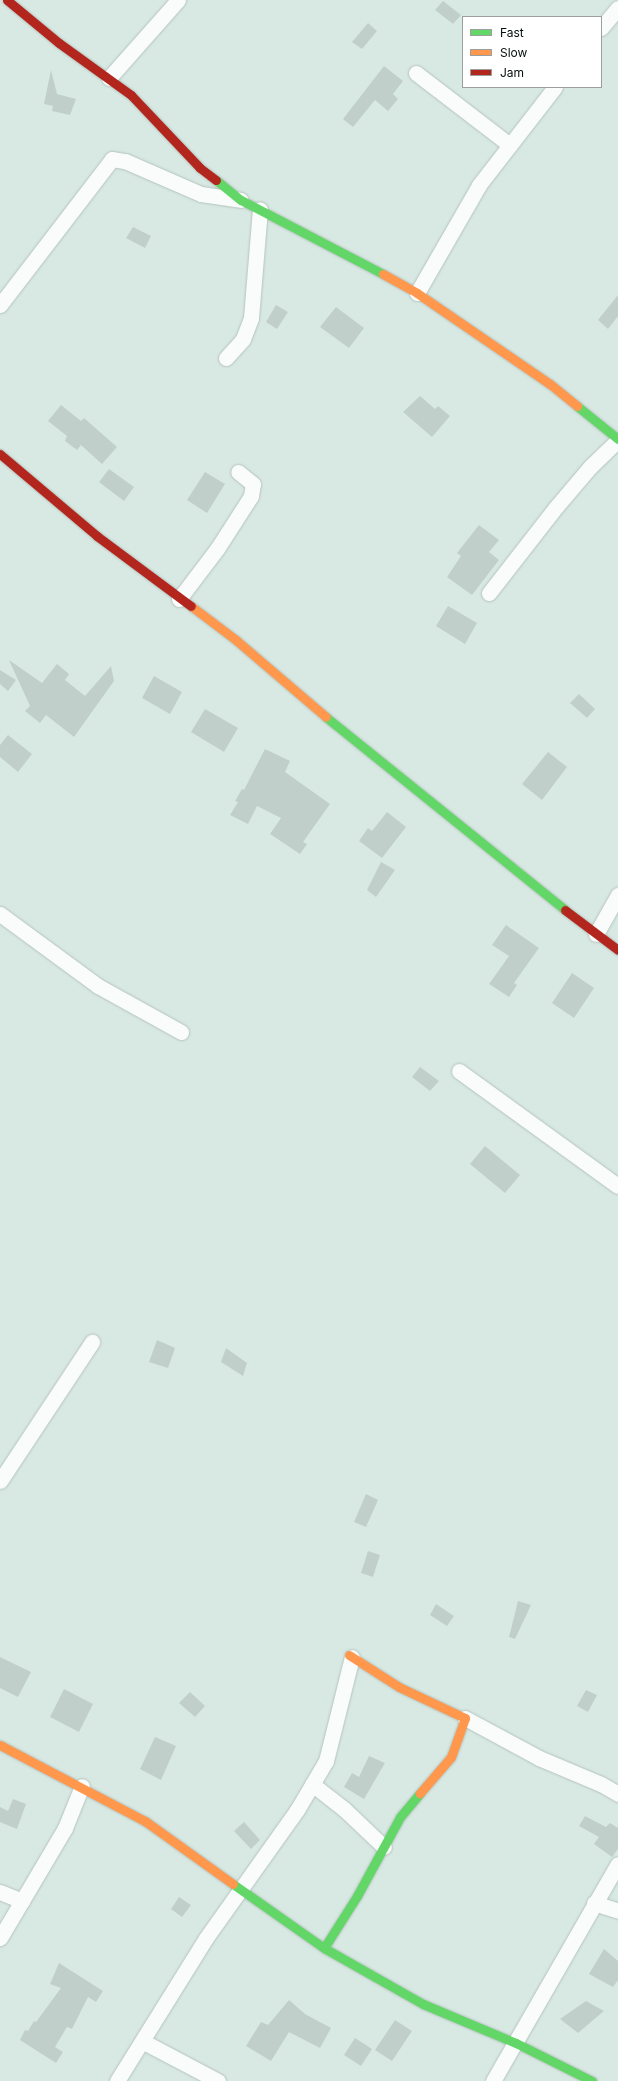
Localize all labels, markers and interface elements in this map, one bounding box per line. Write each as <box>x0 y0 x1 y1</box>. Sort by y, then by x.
legend <box>462 16 602 88</box>
text: Fast <box>500 25 524 40</box>
text: Slow <box>500 45 527 60</box>
text: Jam <box>500 65 524 80</box>

